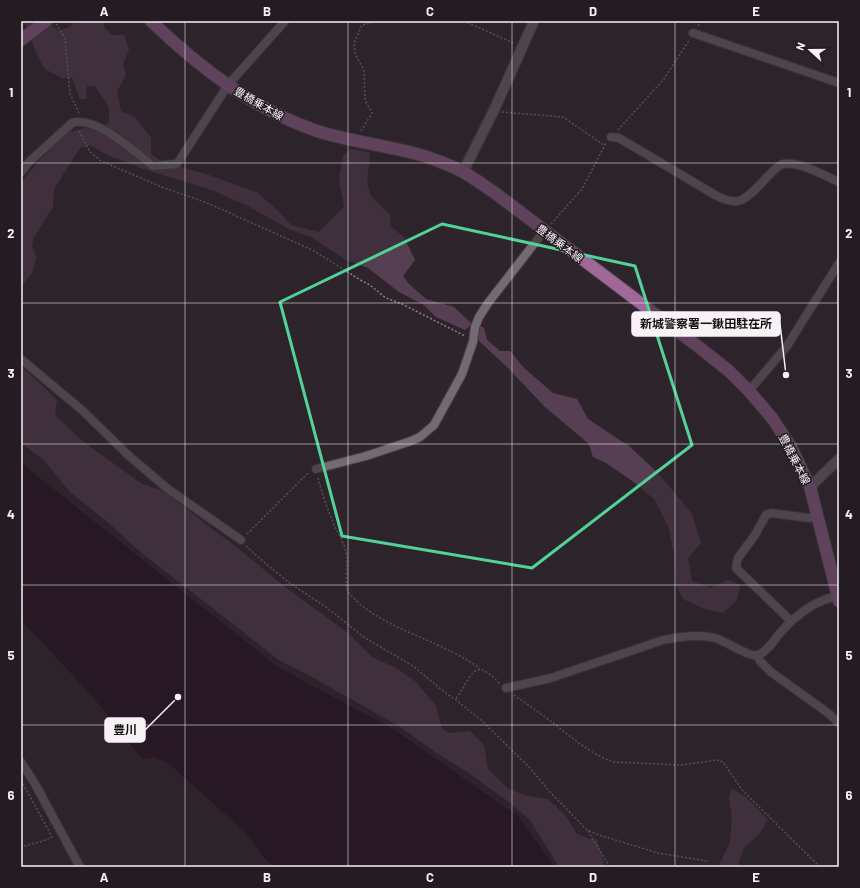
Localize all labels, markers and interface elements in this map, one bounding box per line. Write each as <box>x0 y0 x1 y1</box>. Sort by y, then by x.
text: A <box>100 3 109 19</box>
text: B <box>263 3 271 19</box>
text: C <box>426 3 434 19</box>
text: D <box>589 3 597 19</box>
text: E <box>752 3 760 19</box>
north arrow <box>790 30 830 70</box>
text: N <box>793 40 808 52</box>
text: 1 <box>9 84 13 100</box>
street label: 豊橋乗本線 <box>232 84 286 122</box>
text: 1 <box>847 84 851 100</box>
street label: 豊橋乗本線 <box>534 221 586 265</box>
text: 2 <box>7 225 15 241</box>
text: 2 <box>845 225 853 241</box>
callout: 新城警察署一鍬田駐在所 <box>632 312 780 336</box>
text: 新城警察署一鍬田駐在所 <box>640 316 772 330</box>
text: 3 <box>7 365 15 381</box>
text: 3 <box>845 365 853 381</box>
street label: 豊橋乗本線 <box>777 432 813 486</box>
text: 4 <box>7 506 15 522</box>
text: 4 <box>845 506 853 522</box>
text: 5 <box>7 647 15 663</box>
text: 5 <box>845 647 853 663</box>
callout: 豊川 <box>105 718 145 742</box>
text: 豊川 <box>113 722 137 736</box>
text: 6 <box>8 787 15 803</box>
text: 6 <box>846 787 853 803</box>
text: A <box>100 869 109 885</box>
text: B <box>263 869 271 885</box>
text: C <box>426 869 434 885</box>
text: D <box>589 869 597 885</box>
text: E <box>752 869 760 885</box>

